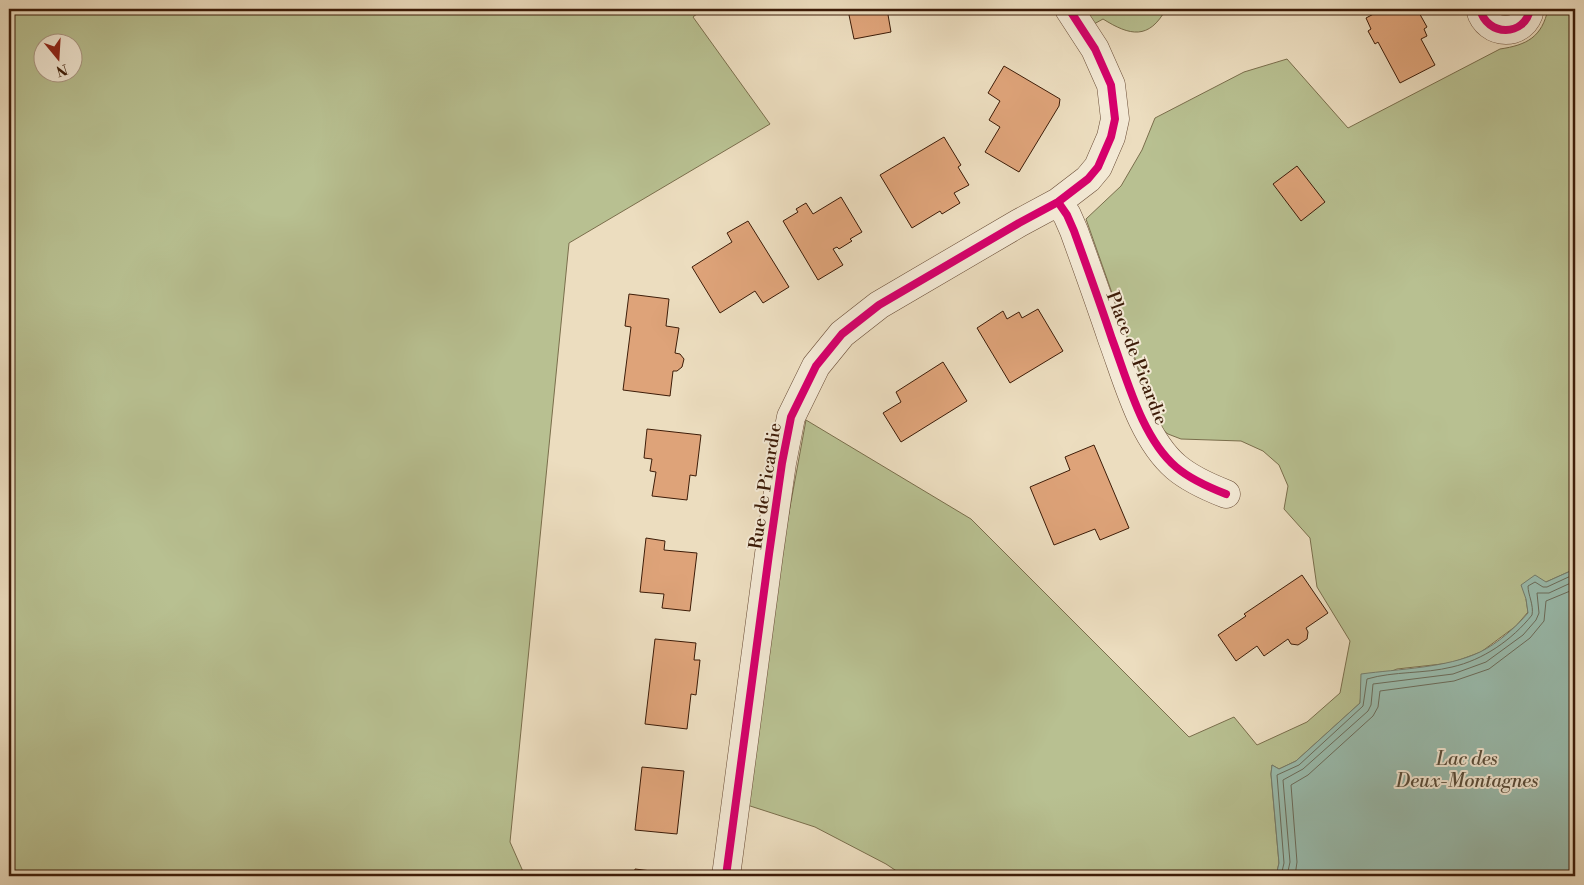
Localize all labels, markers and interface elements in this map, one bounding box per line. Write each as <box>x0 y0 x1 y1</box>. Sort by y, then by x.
north arrow <box>32 32 82 82</box>
text: N <box>54 59 70 80</box>
street label: Place de Picardie <box>1101 288 1173 428</box>
street label: Rue de Picardie <box>744 421 787 551</box>
water label: Lac des Deux-Montagnes <box>1395 747 1538 793</box>

